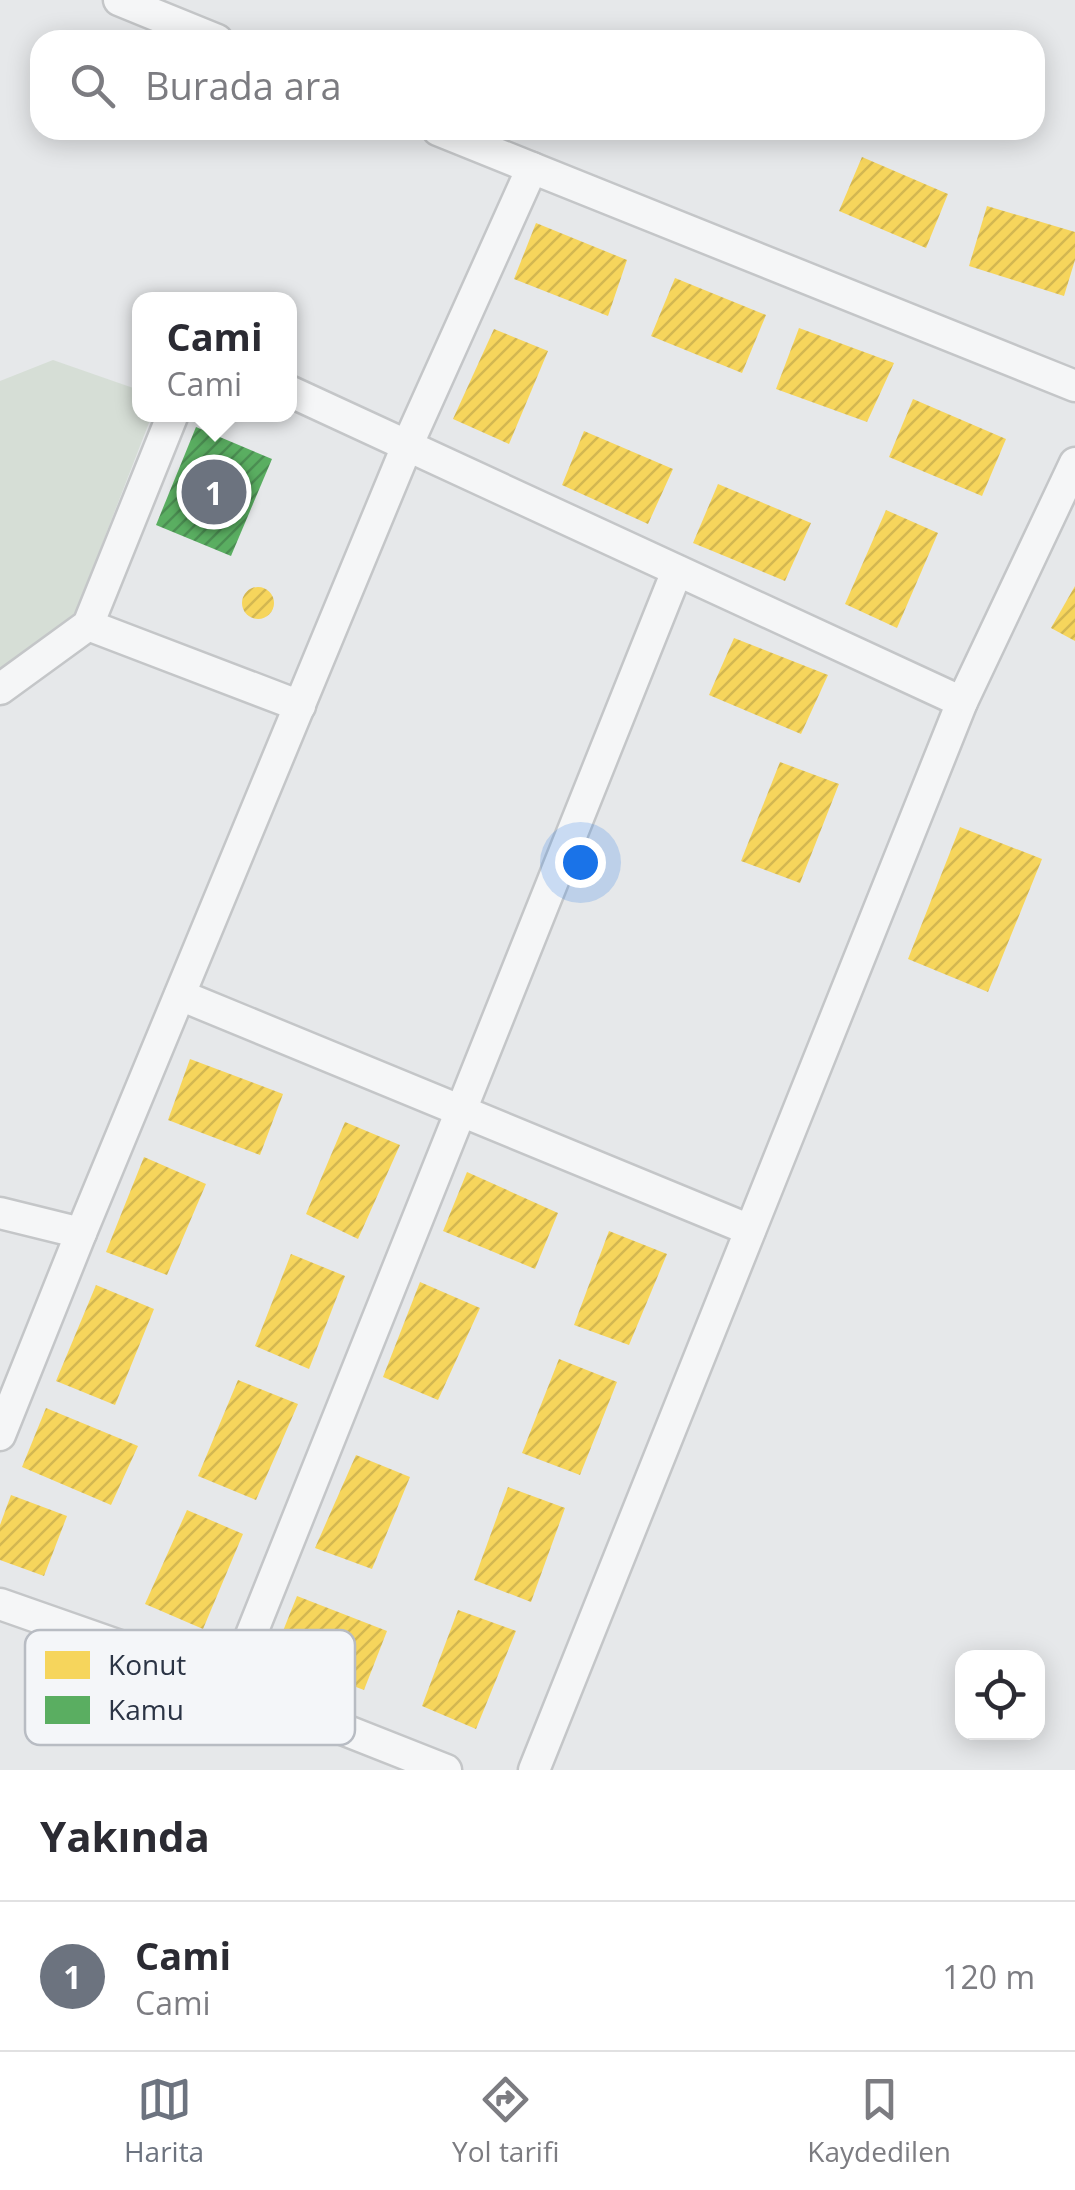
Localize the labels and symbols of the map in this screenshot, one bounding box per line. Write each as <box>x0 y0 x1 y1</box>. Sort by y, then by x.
pin: 1 <box>182 454 246 530</box>
your location <box>555 837 606 888</box>
legend <box>25 1630 355 1745</box>
text: Konut <box>108 1645 186 1683</box>
text: Kamu <box>108 1690 184 1728</box>

